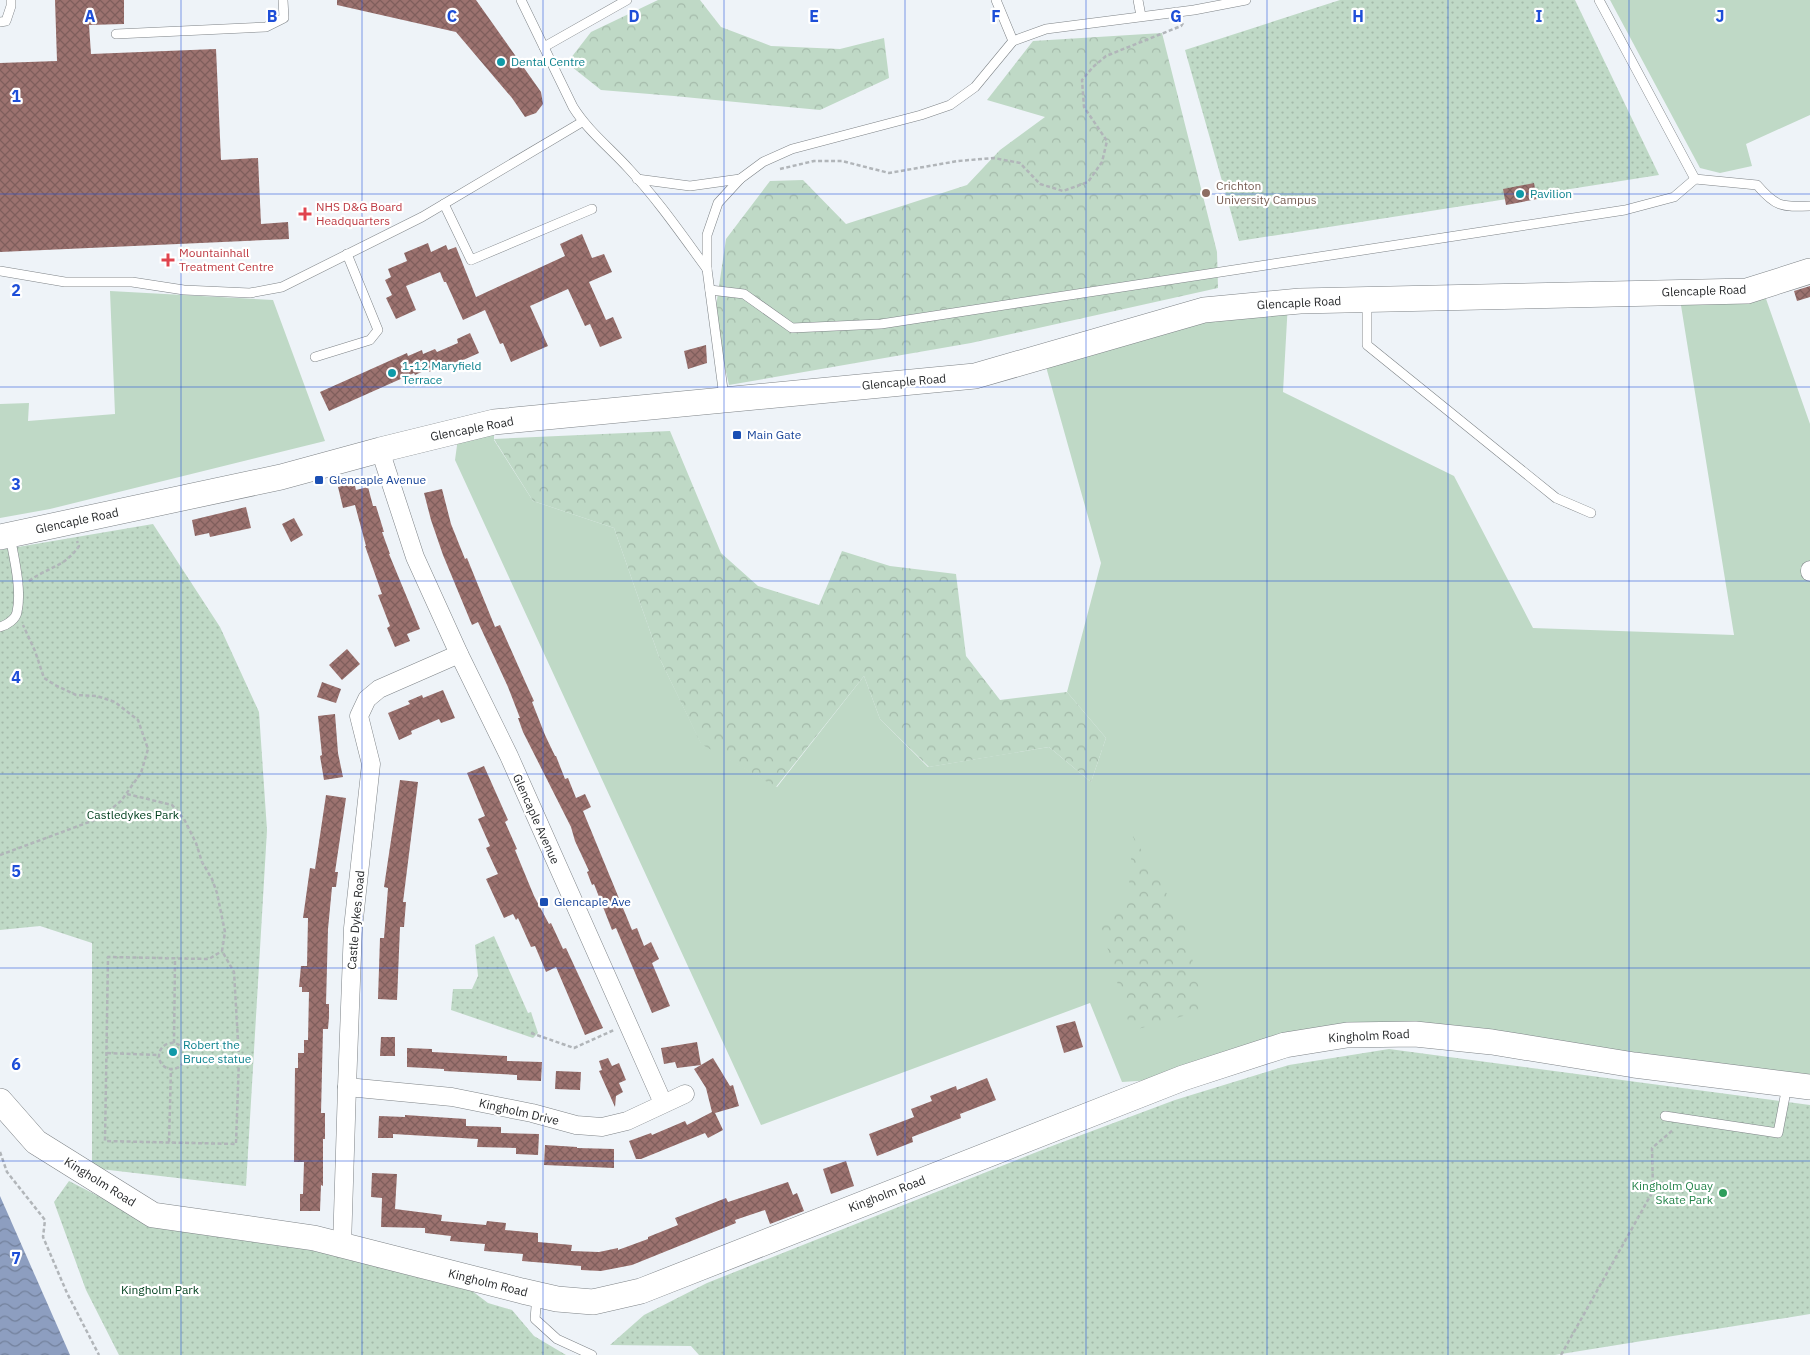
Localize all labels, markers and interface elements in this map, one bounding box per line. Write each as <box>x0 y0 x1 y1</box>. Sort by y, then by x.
text: A <box>85 6 96 26</box>
text: B <box>267 6 278 26</box>
text: C <box>447 6 457 26</box>
text: D <box>628 6 640 26</box>
text: E <box>809 6 819 26</box>
text: F <box>991 6 1001 26</box>
text: G <box>1170 6 1182 26</box>
text: H <box>1352 6 1364 26</box>
text: I <box>1536 6 1543 26</box>
text: J <box>1716 6 1724 26</box>
place label: Dental Centre <box>511 54 586 69</box>
marker: Dental Centre <box>495 56 507 68</box>
text: 1 <box>11 86 21 106</box>
place label: Crichton University Campus <box>1216 178 1317 207</box>
place label: Pavilion <box>1530 186 1572 201</box>
marker: Crichton University Campus <box>1200 187 1212 199</box>
marker: Pavilion <box>1514 188 1526 200</box>
place label: NHS D&G Board Headquarters <box>316 199 403 228</box>
marker: NHS D&G Board Headquarters <box>298 207 312 221</box>
place label: Mountainhall Treatment Centre <box>179 245 274 274</box>
marker: Mountainhall Treatment Centre <box>161 253 175 267</box>
text: 2 <box>11 280 21 300</box>
street label: Glencaple Road <box>1661 282 1747 299</box>
street label: Glencaple Road <box>1256 293 1342 312</box>
place label: 1-12 Maryfield Terrace <box>402 358 482 387</box>
marker: 1-12 Maryfield Terrace <box>386 367 398 379</box>
street label: Glencaple Road <box>861 370 947 393</box>
street label: Glencaple Road <box>429 413 515 444</box>
place label: Main Gate <box>747 427 802 442</box>
marker: Main Gate <box>731 429 743 441</box>
place label: Glencaple Avenue <box>329 472 427 487</box>
text: 3 <box>11 474 21 494</box>
marker: Glencaple Avenue <box>313 474 325 486</box>
street label: Glencaple Road <box>34 504 120 537</box>
text: 4 <box>11 667 21 687</box>
street label: Glencaple Avenue <box>510 771 563 867</box>
park label: Castledykes Park <box>87 807 180 822</box>
text: 5 <box>11 861 21 881</box>
street label: Castle Dykes Road <box>344 870 367 970</box>
place label: Glencaple Ave <box>554 894 631 909</box>
marker: Glencaple Ave <box>538 896 550 908</box>
street label: Kingholm Road <box>1328 1026 1410 1045</box>
place label: Robert the Bruce statue <box>183 1037 252 1066</box>
marker: Robert the Bruce statue <box>167 1046 179 1058</box>
text: 6 <box>11 1054 21 1074</box>
street label: Kingholm Drive <box>478 1095 561 1128</box>
street label: Kingholm Road <box>62 1154 139 1210</box>
street label: Kingholm Road <box>846 1172 928 1215</box>
place label: Kingholm Quay Skate Park <box>1631 1178 1714 1207</box>
marker: Kingholm Quay Skate Park <box>1717 1187 1729 1199</box>
text: 7 <box>11 1248 21 1268</box>
street label: Kingholm Road <box>447 1265 529 1300</box>
park label: Kingholm Park <box>121 1282 200 1297</box>

